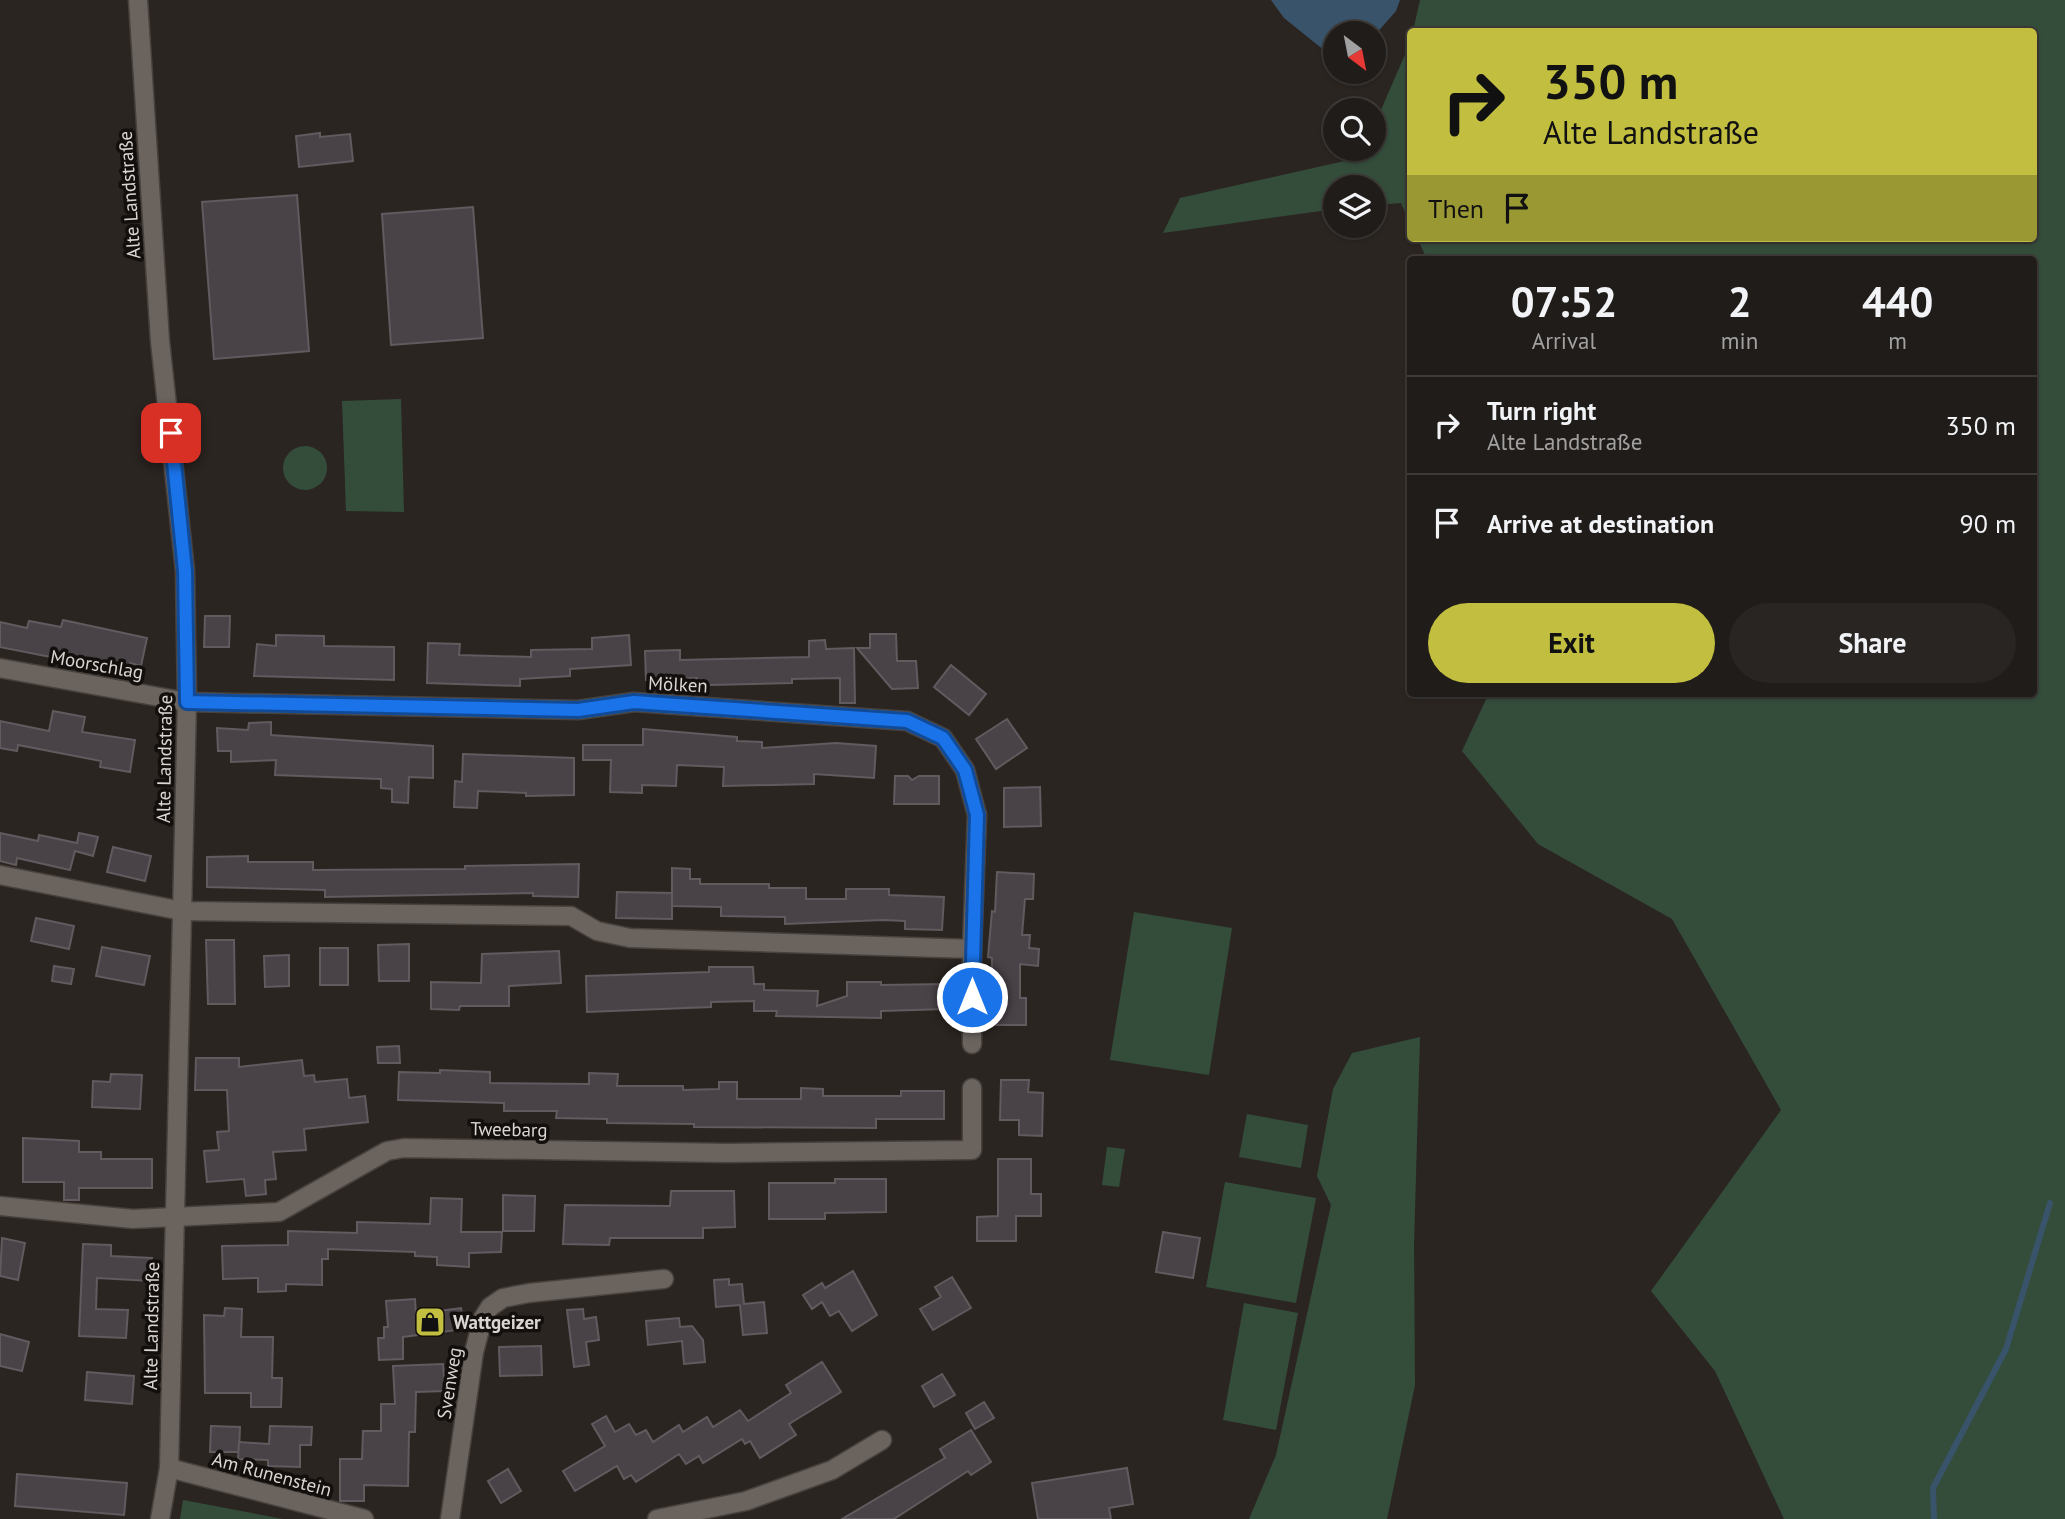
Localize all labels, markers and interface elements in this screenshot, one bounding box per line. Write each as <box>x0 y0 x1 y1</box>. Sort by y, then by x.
north arrow <box>1323 21 1386 84</box>
map controls <box>1323 21 1386 238</box>
text: 350 m <box>1543 49 1678 113</box>
icon: right <box>1428 56 1519 147</box>
button: search <box>1323 98 1386 161</box>
text: Alte Landstraße <box>1543 111 1759 153</box>
street label: Alte Landstraße <box>113 130 145 260</box>
button: layers <box>1323 175 1386 238</box>
icon: arrive <box>1498 189 1536 227</box>
text: Then <box>1428 192 1484 225</box>
text: 07:52 <box>1511 274 1617 329</box>
text: 2 <box>1728 274 1751 329</box>
text: 440 <box>1862 274 1933 329</box>
text: Arrival <box>1532 326 1596 355</box>
text: min <box>1721 326 1758 355</box>
text: m <box>1888 326 1907 355</box>
text: Turn right <box>1487 394 1596 427</box>
pin <box>141 403 201 463</box>
icon: right <box>1428 406 1466 444</box>
text: 350 m <box>1945 409 2016 442</box>
icon: arrive <box>152 414 190 452</box>
text: Alte Landstraße <box>1487 427 1642 456</box>
icon: arrive <box>1428 504 1466 542</box>
text: Arrive at destination <box>1487 507 1714 540</box>
text: 90 m <box>1960 507 2016 540</box>
button: Exit <box>1428 603 1715 683</box>
button: Share <box>1729 603 2016 683</box>
street label: Moorschlag <box>49 644 145 684</box>
street label: Mölken <box>648 670 708 698</box>
street label: Alte Landstraße <box>151 695 177 823</box>
position arrow <box>935 960 1009 1034</box>
street label: Tweebarg <box>470 1116 548 1142</box>
street label: Alte Landstraße <box>138 1262 164 1390</box>
shop icon: Wattgeizer <box>413 1305 447 1339</box>
place label: Wattgeizer <box>453 1310 541 1334</box>
street label: Svenweg <box>431 1345 467 1421</box>
street label: Am Runenstein <box>210 1447 334 1501</box>

